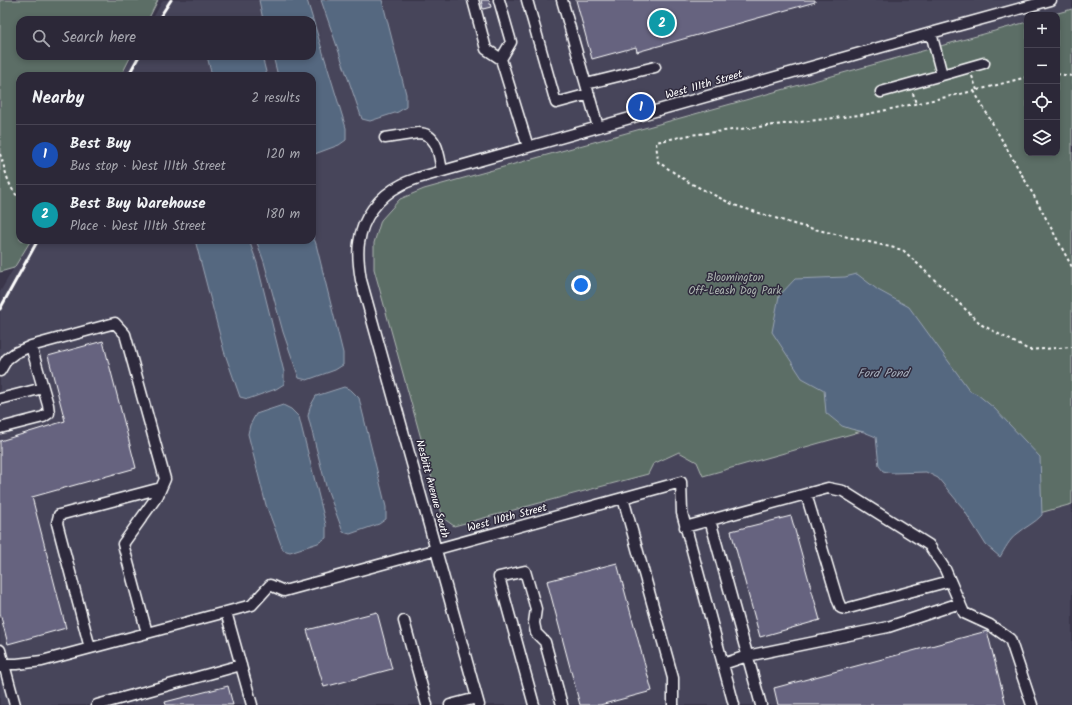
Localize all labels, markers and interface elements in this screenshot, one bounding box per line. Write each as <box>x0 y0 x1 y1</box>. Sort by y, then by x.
pin: 2 <box>649 8 675 38</box>
map controls <box>1024 12 1060 156</box>
button: + <box>1024 12 1060 48</box>
search box <box>16 16 316 60</box>
text: Search here <box>62 26 136 50</box>
icon: search <box>30 27 52 49</box>
button: − <box>1024 48 1060 84</box>
street label: West 111th Street <box>663 65 746 105</box>
button: locate <box>1024 84 1060 120</box>
text: Nearby <box>32 85 84 112</box>
text: 2 results <box>252 88 300 109</box>
pin: 1 <box>628 92 654 122</box>
button: layers <box>1024 120 1060 156</box>
text: Best Buy <box>70 132 131 156</box>
text: 1 <box>43 144 47 165</box>
text: 120 m <box>266 144 300 165</box>
text: Bus stop · West 111th Street <box>70 156 226 177</box>
text: Best Buy Warehouse <box>70 192 206 216</box>
text: 2 <box>41 204 49 225</box>
text: 180 m <box>266 204 300 225</box>
text: Place · West 111th Street <box>70 216 206 237</box>
park label: Bloomington Off-Leash Dog Park <box>689 269 782 300</box>
your location <box>571 275 591 295</box>
water label: Ford Pond <box>858 364 911 383</box>
street label: Nesbitt Avenue South <box>410 438 454 540</box>
street label: West 110th Street <box>465 499 550 537</box>

